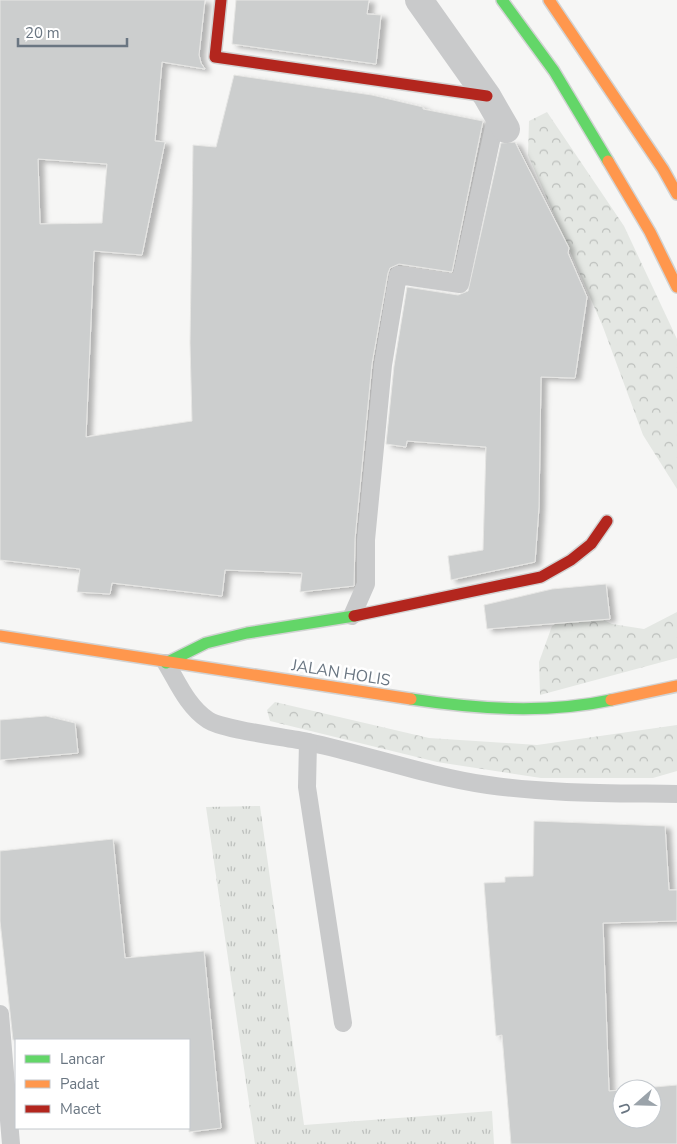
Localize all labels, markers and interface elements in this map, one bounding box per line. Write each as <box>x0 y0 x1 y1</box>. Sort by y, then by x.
scale bar <box>18 15 126 47</box>
text: 20 m <box>25 23 60 43</box>
street label: JALAN HOLIS <box>289 654 392 692</box>
legend <box>15 1039 190 1129</box>
text: Lancar <box>60 1049 105 1069</box>
text: Padat <box>60 1074 100 1094</box>
north arrow <box>612 1079 662 1129</box>
text: Macet <box>60 1099 102 1119</box>
text: U <box>615 1100 636 1116</box>

